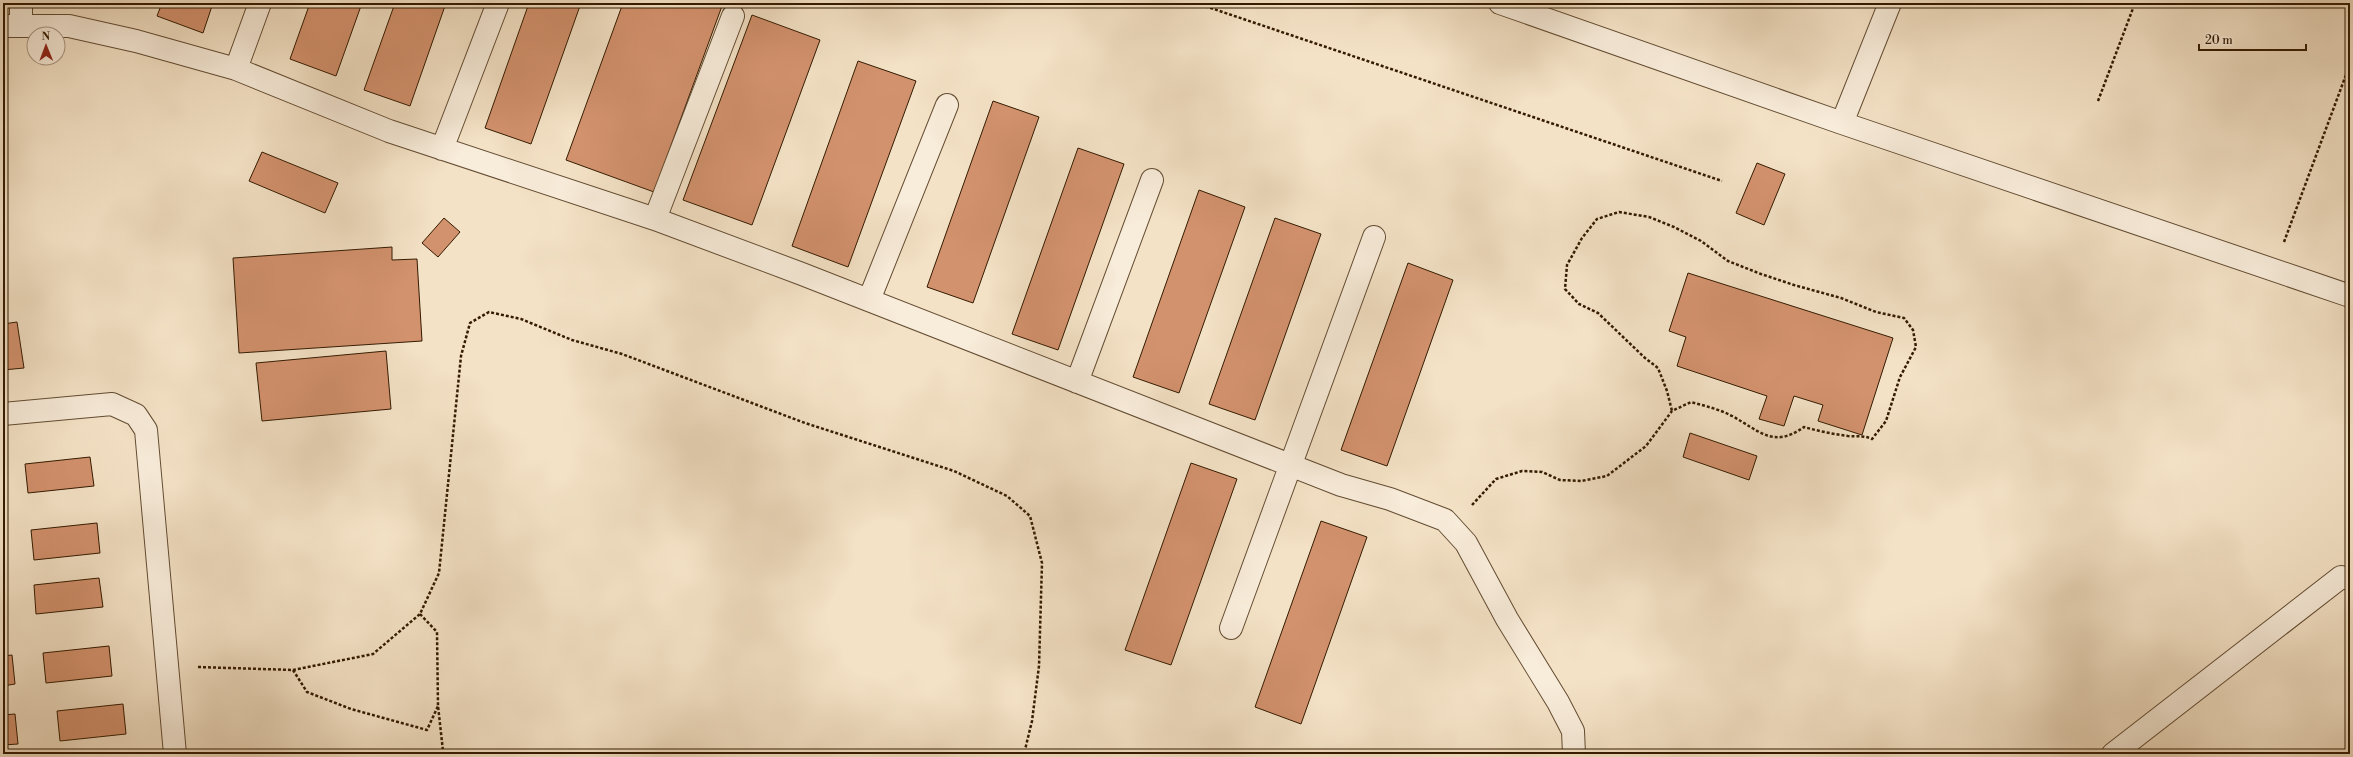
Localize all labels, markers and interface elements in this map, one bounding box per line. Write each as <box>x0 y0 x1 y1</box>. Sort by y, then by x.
north arrow <box>26 26 66 66</box>
scale bar <box>2199 26 2306 52</box>
text: N <box>41 30 51 44</box>
text: 20 m <box>2205 33 2233 48</box>

